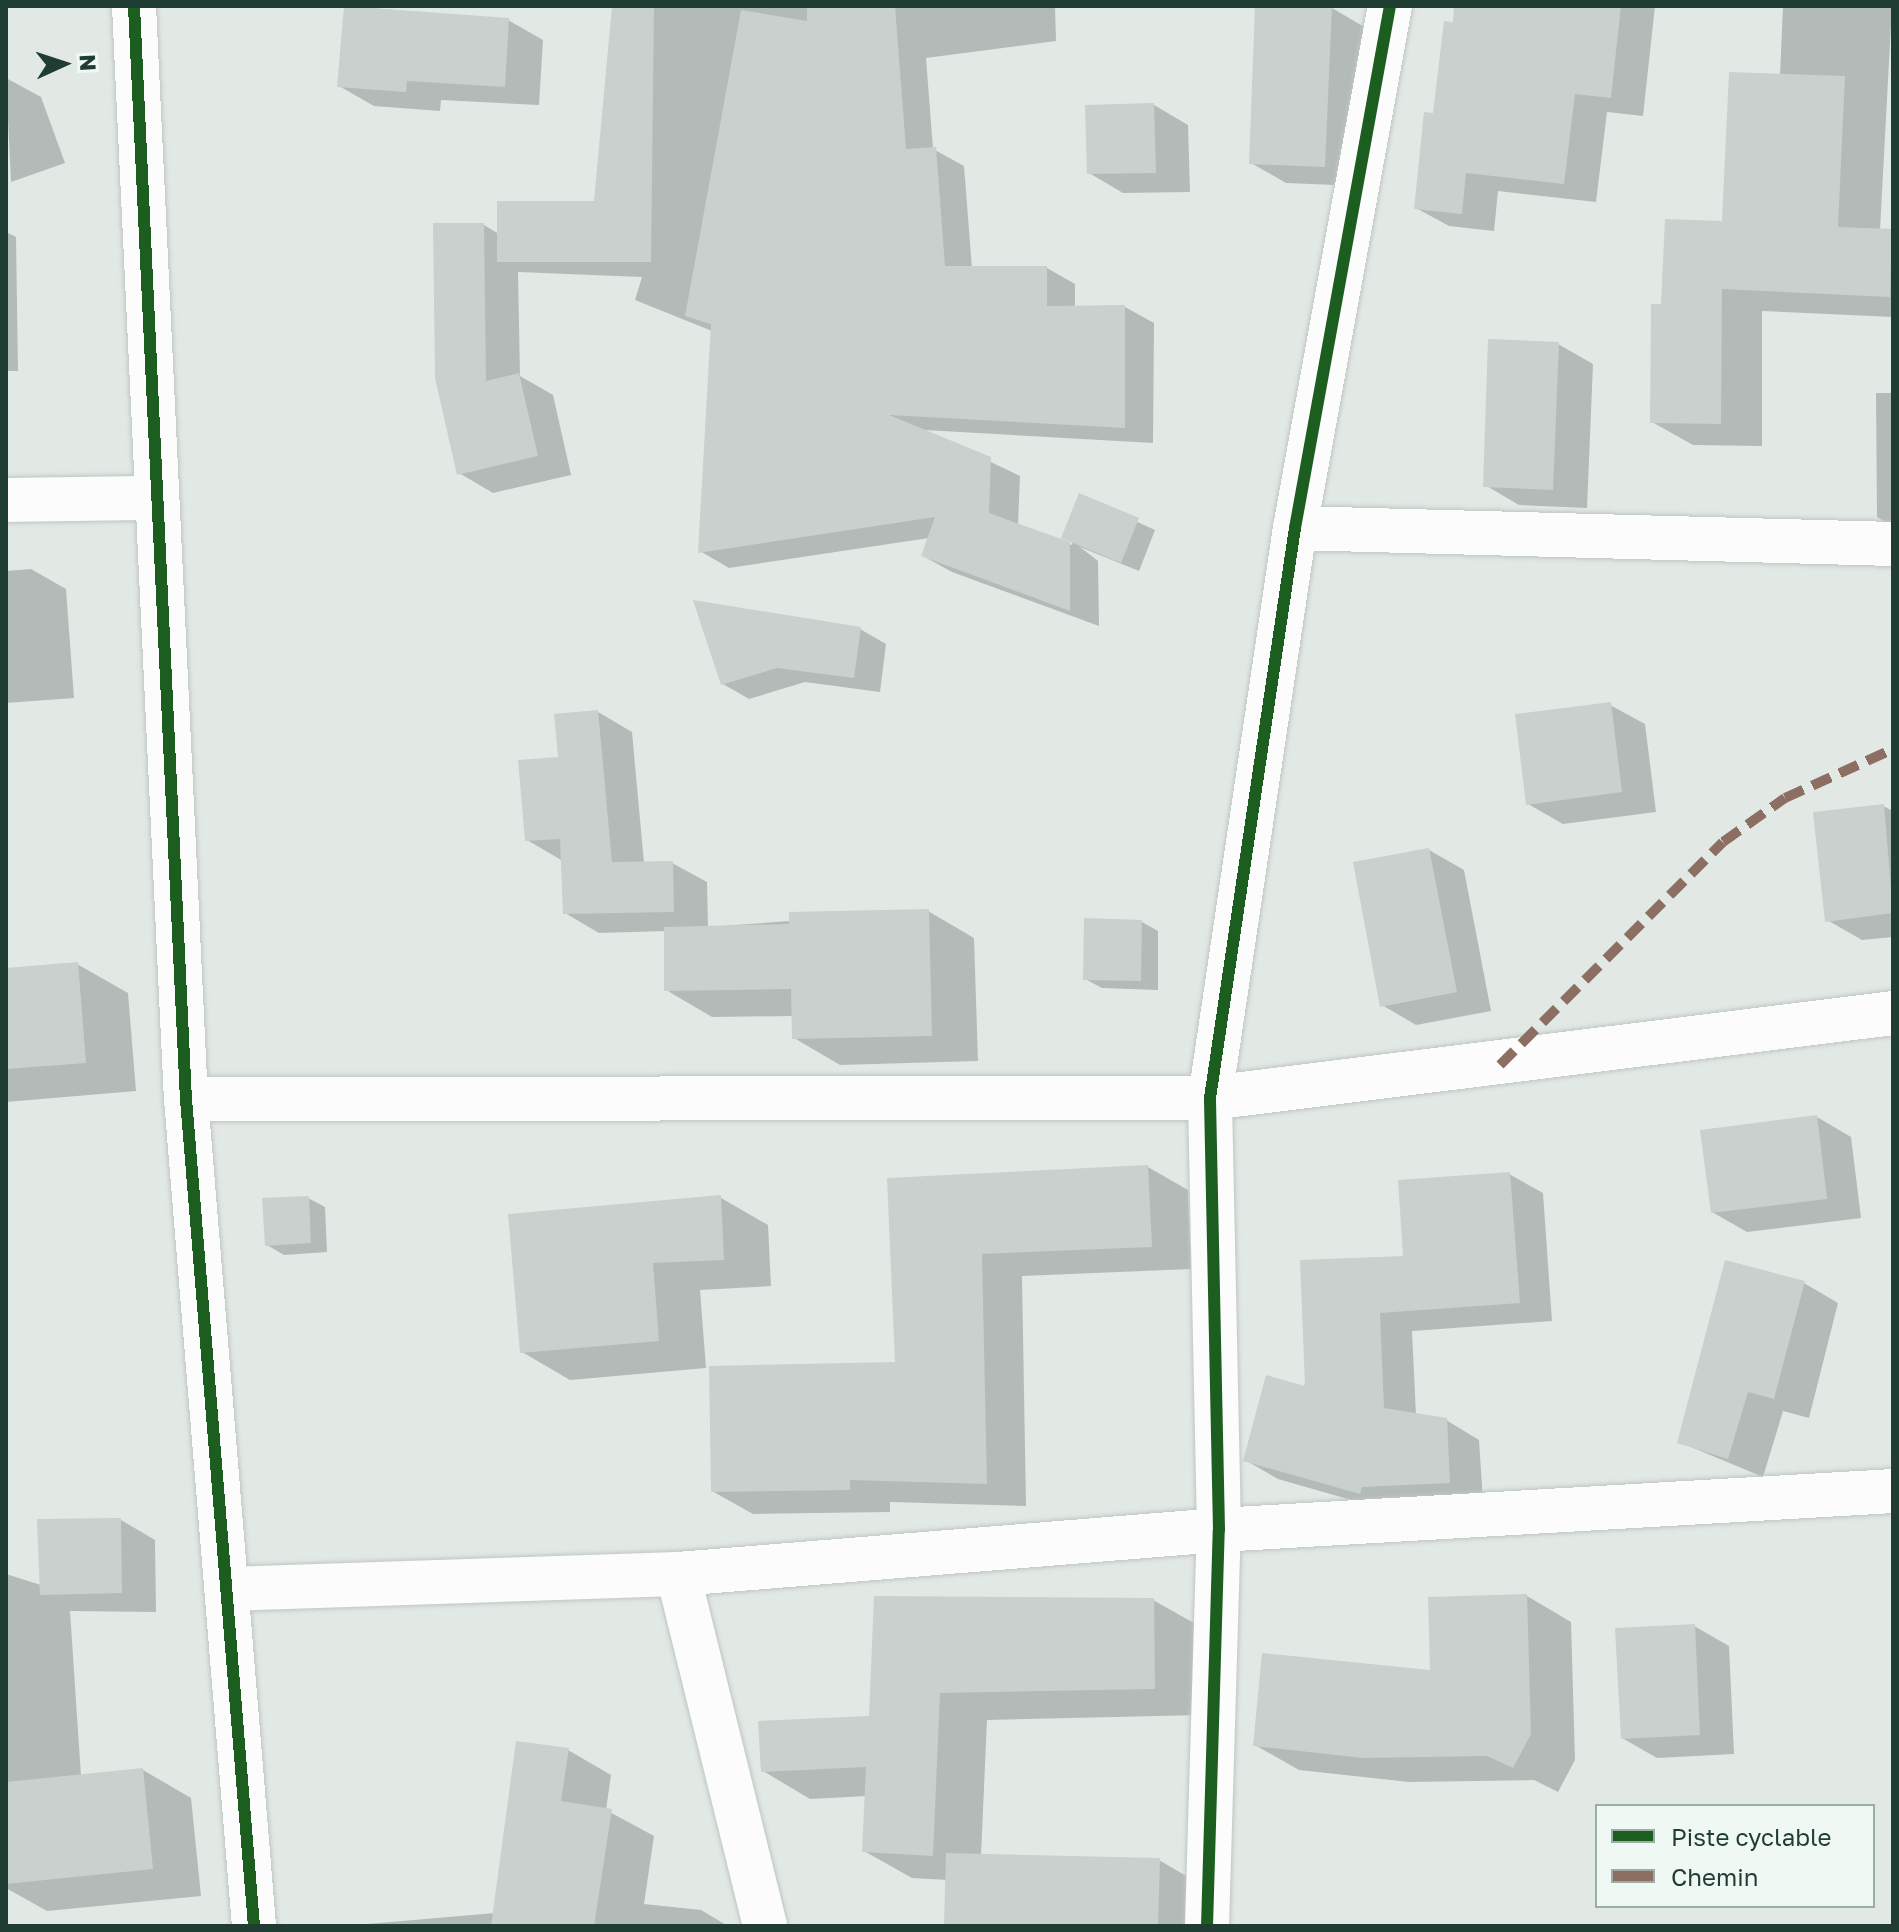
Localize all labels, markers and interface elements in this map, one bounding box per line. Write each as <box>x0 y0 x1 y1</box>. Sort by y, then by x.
north arrow <box>24 24 104 104</box>
text: N <box>75 54 102 72</box>
legend <box>1595 1804 1875 1908</box>
text: Piste cyclable <box>1671 1822 1831 1851</box>
text: Chemin <box>1671 1862 1758 1891</box>

